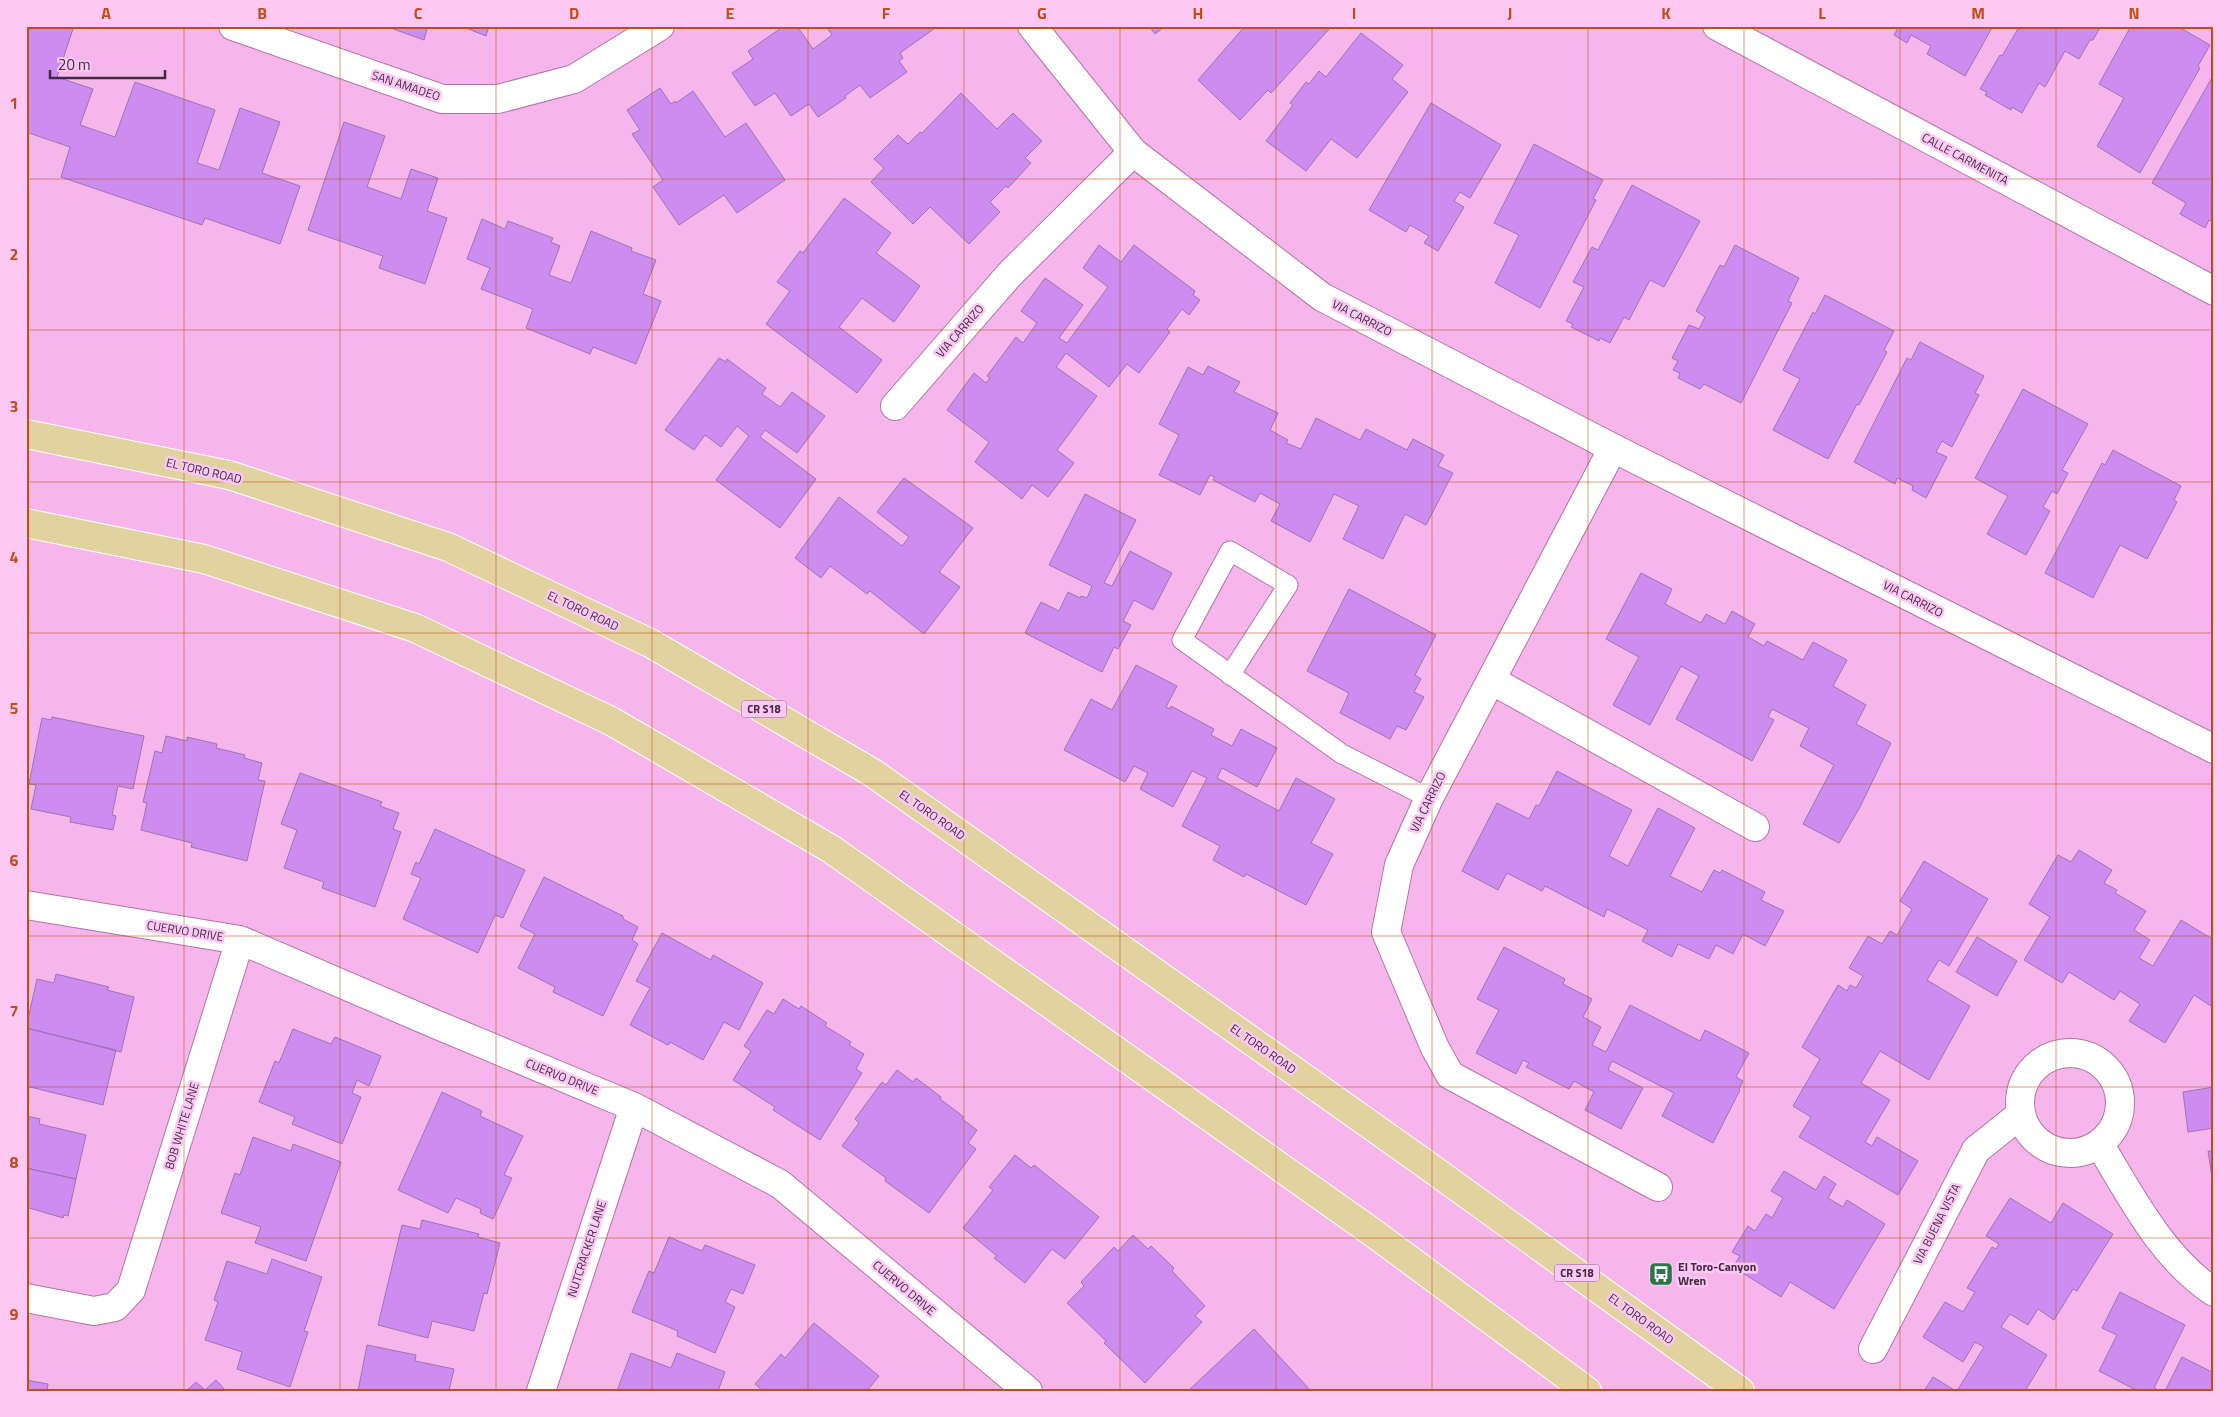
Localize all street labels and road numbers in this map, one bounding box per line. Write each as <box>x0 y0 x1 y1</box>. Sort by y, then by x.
street label: SAN AMADEO <box>370 66 443 106</box>
street label: CALLE CARMENITA <box>1918 128 2012 190</box>
street label: VIA CARRIZO <box>1329 294 1396 341</box>
street label: VIA CARRIZO <box>931 300 988 362</box>
street label: EL TORO ROAD <box>164 453 244 488</box>
street label: VIA CARRIZO <box>1880 575 1947 622</box>
street label: EL TORO ROAD <box>544 586 622 636</box>
road number: CR S18 <box>742 701 786 718</box>
street label: VIA CARRIZO <box>1405 768 1450 835</box>
street label: EL TORO ROAD <box>895 785 969 845</box>
street label: CUERVO DRIVE <box>145 915 225 946</box>
street label: EL TORO ROAD <box>1226 1019 1300 1079</box>
street label: CUERVO DRIVE <box>523 1053 602 1100</box>
street label: BOB WHITE LANE <box>159 1080 204 1172</box>
street label: VIA BUENA VISTA <box>1908 1180 1965 1268</box>
street label: NUTCRACKER LANE <box>562 1198 611 1300</box>
street label: CUERVO DRIVE <box>869 1256 940 1320</box>
road number: CR S18 <box>1554 1264 1600 1282</box>
street label: EL TORO ROAD <box>1605 1288 1678 1349</box>

